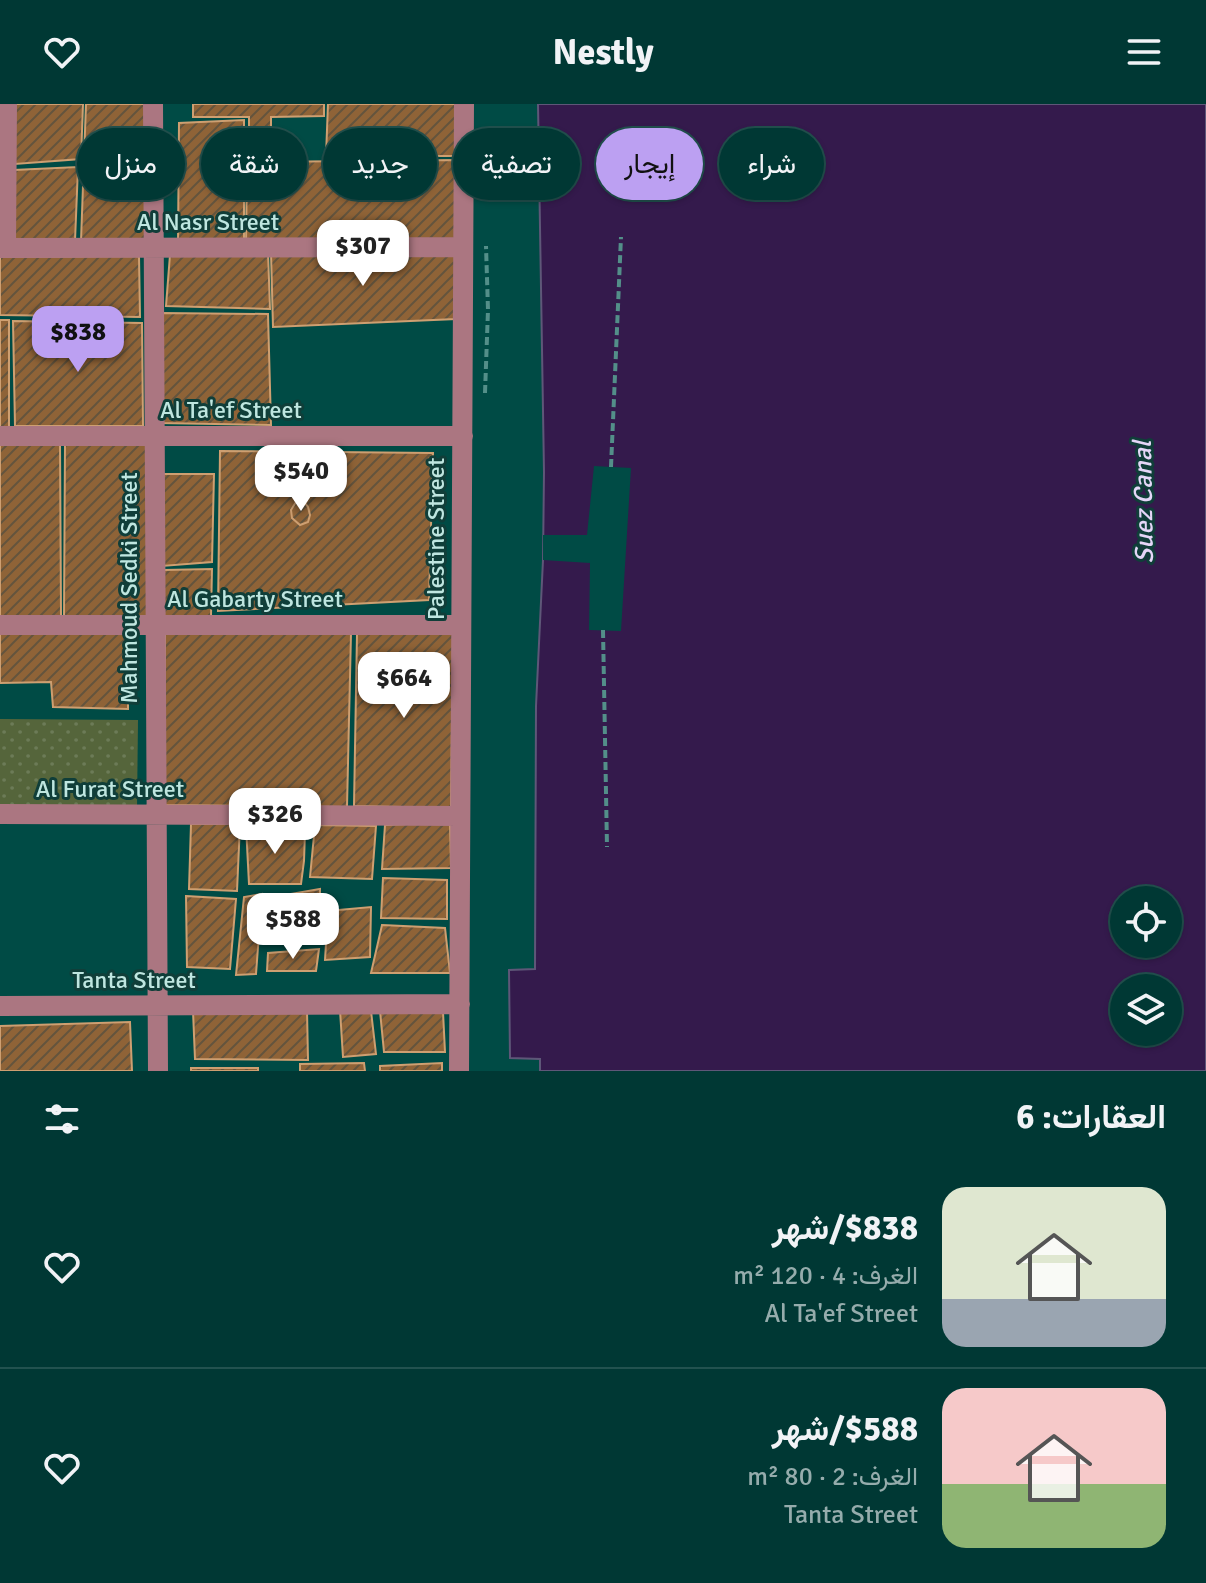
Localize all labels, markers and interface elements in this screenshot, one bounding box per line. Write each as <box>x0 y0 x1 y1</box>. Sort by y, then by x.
icon: heart <box>40 30 84 74</box>
text: Nestly <box>552 30 654 75</box>
icon: menu <box>1122 30 1166 74</box>
chip: منزل <box>77 128 185 200</box>
chip: شقة <box>201 128 307 200</box>
chip: جديد <box>323 128 437 200</box>
chip: تصفية <box>453 128 580 200</box>
chip: إيجار <box>596 128 703 200</box>
chip: شراء <box>719 128 824 200</box>
street label: Al Nasr Street <box>137 207 279 237</box>
pin: $307 <box>316 220 410 288</box>
text: $307 <box>335 230 391 262</box>
pin: $838 <box>31 306 125 374</box>
text: $838 <box>50 316 106 348</box>
street label: Al Ta'ef Street <box>160 395 302 425</box>
water label: Suez Canal <box>1127 438 1161 564</box>
pin: $540 <box>254 445 348 513</box>
text: $540 <box>273 455 329 487</box>
street label: Palestine Street <box>421 458 451 620</box>
street label: Mahmoud Sedki Street <box>114 472 144 704</box>
street label: Al Gabarty Street <box>167 584 343 614</box>
pin: $664 <box>357 652 451 720</box>
text: $664 <box>376 662 432 694</box>
street label: Al Furat Street <box>36 774 184 804</box>
pin: $326 <box>228 788 322 856</box>
text: $326 <box>247 798 303 830</box>
map controls <box>1110 886 1182 1046</box>
button: locate <box>1110 886 1182 958</box>
pin: $588 <box>246 893 340 961</box>
text: $588 <box>265 903 321 935</box>
street label: Tanta Street <box>72 965 196 995</box>
button: layers <box>1110 974 1182 1046</box>
text: العقارات: 6 <box>1016 1096 1166 1138</box>
icon: filters <box>40 1097 84 1141</box>
text: $838/شهر <box>772 1207 918 1249</box>
icon: home <box>1006 1219 1102 1315</box>
icon: heart <box>40 1245 84 1289</box>
text: الغرف: 4 · 120 m² <box>733 1260 918 1292</box>
text: Al Ta'ef Street <box>764 1298 918 1330</box>
text: $588/شهر <box>772 1408 918 1450</box>
icon: home <box>1006 1420 1102 1516</box>
icon: heart <box>40 1446 84 1490</box>
text: الغرف: 2 · 80 m² <box>747 1461 918 1493</box>
text: Tanta Street <box>784 1499 918 1531</box>

